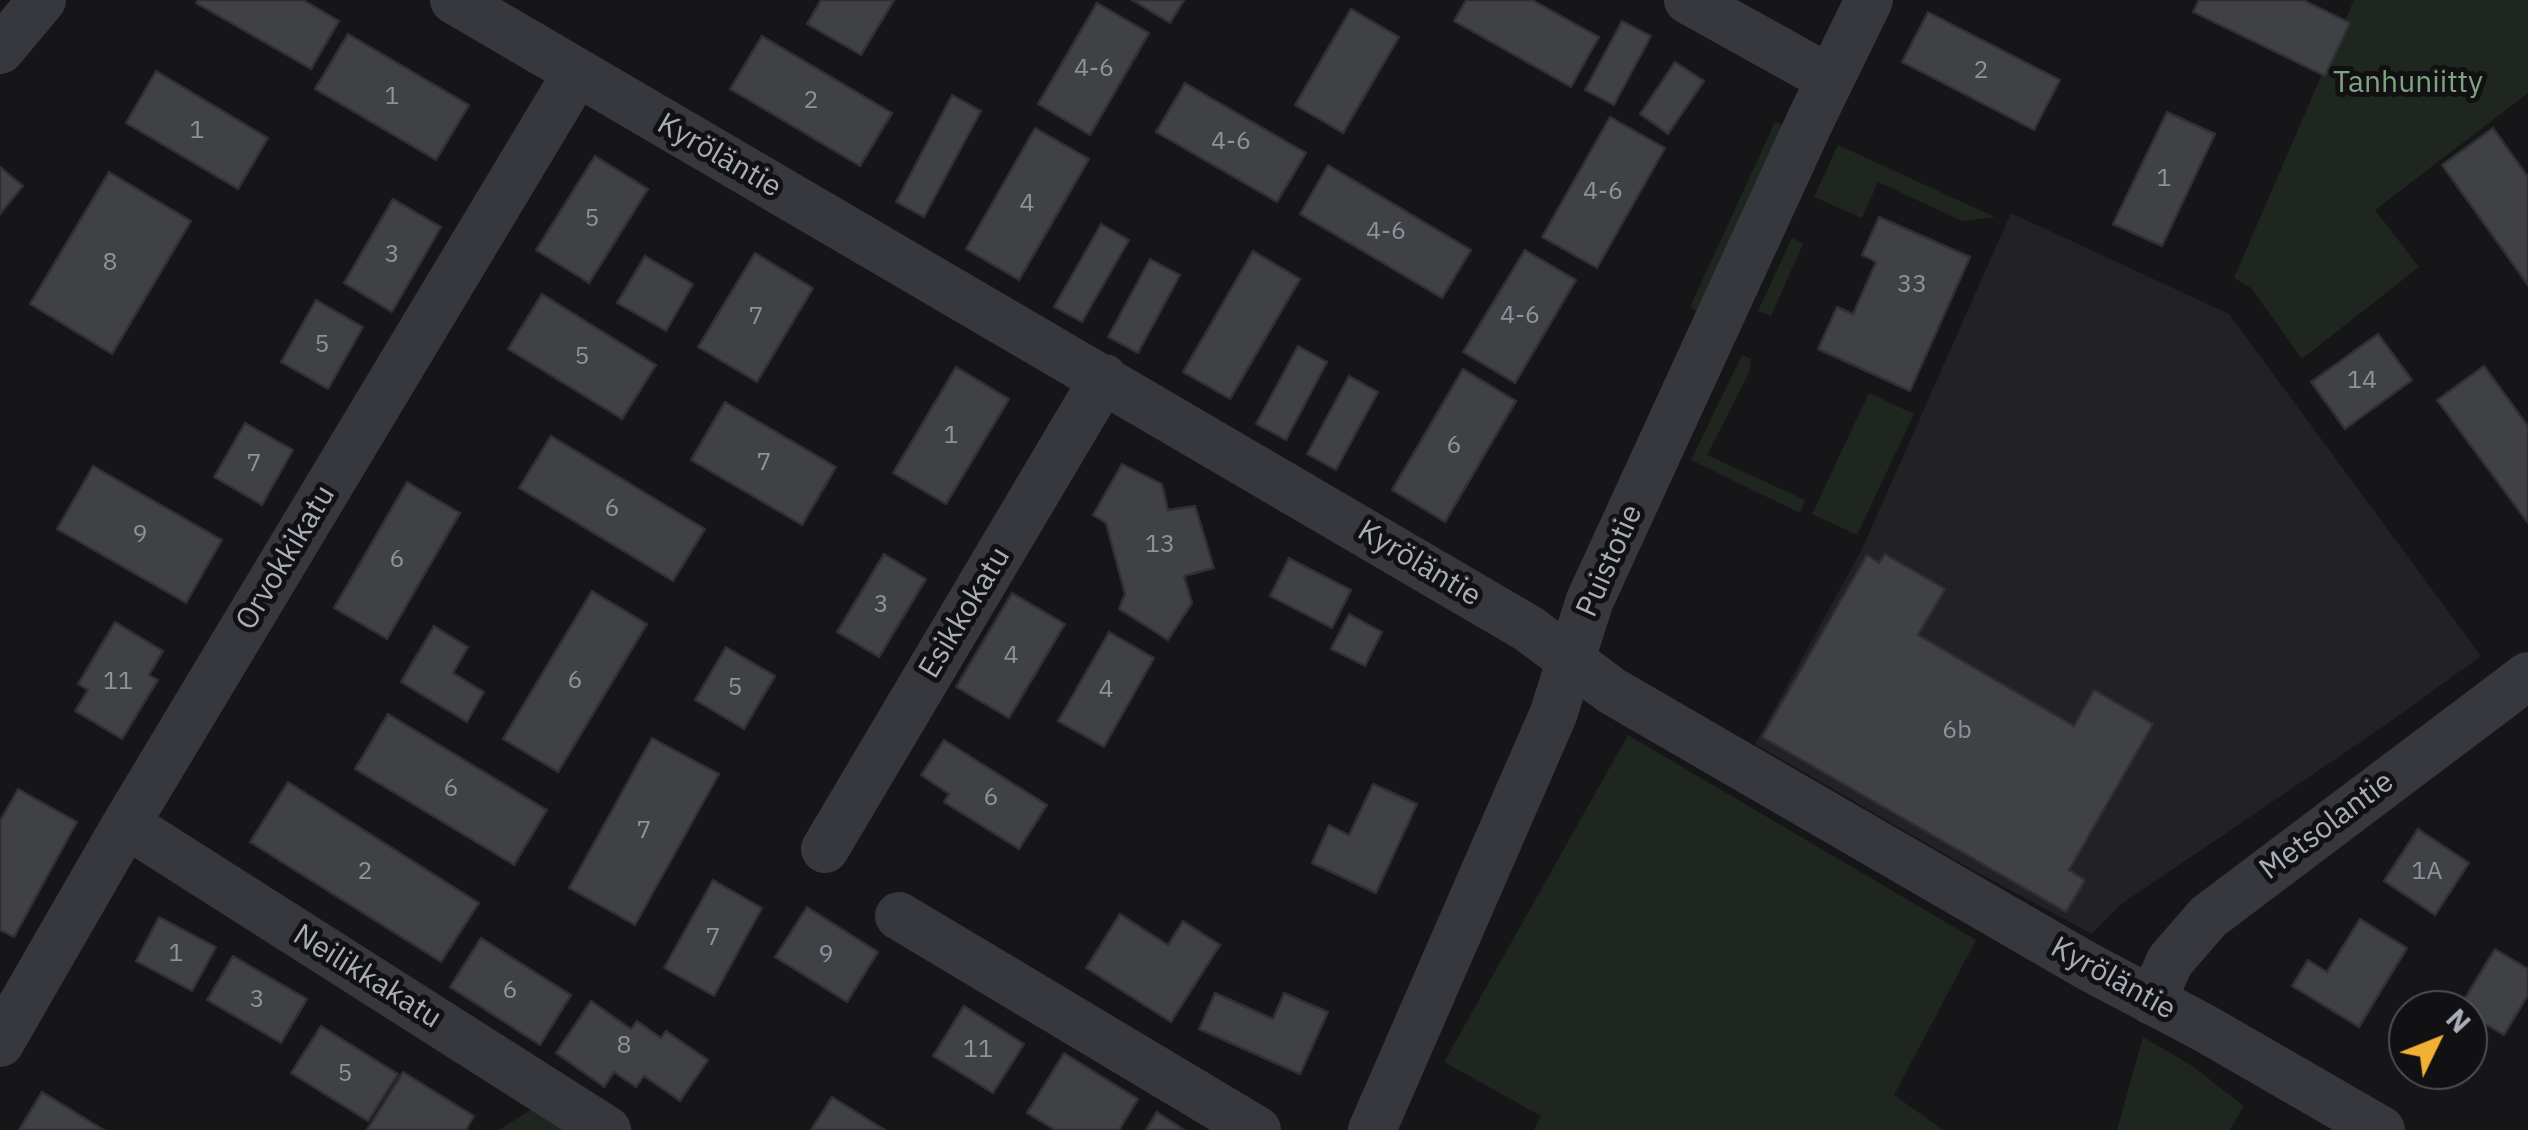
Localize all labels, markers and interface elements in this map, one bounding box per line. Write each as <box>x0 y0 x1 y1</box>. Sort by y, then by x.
house number: 4-6 <box>1074 54 1114 84</box>
house number: 2 <box>1974 56 1988 86</box>
park label: Tanhuniitty <box>2333 65 2483 101</box>
house number: 1 <box>385 82 399 112</box>
house number: 2 <box>804 86 818 116</box>
street label: Kyröläntie <box>651 106 787 206</box>
house number: 1 <box>190 116 204 146</box>
house number: 4-6 <box>1211 127 1251 157</box>
house number: 1 <box>2157 164 2171 194</box>
house number: 4-6 <box>1583 177 1623 207</box>
house number: 4 <box>1020 189 1034 219</box>
house number: 5 <box>585 204 599 234</box>
house number: 4-6 <box>1366 217 1406 247</box>
house number: 3 <box>385 240 399 270</box>
house number: 8 <box>103 248 117 278</box>
house number: 33 <box>1897 270 1927 300</box>
house number: 4-6 <box>1500 301 1540 331</box>
house number: 7 <box>749 302 763 332</box>
house number: 5 <box>315 330 329 360</box>
house number: 5 <box>575 342 589 372</box>
house number: 14 <box>2347 366 2377 396</box>
house number: 1 <box>944 421 958 451</box>
house number: 6 <box>1447 431 1461 461</box>
house number: 7 <box>757 448 771 478</box>
house number: 7 <box>247 449 261 479</box>
street label: Orvokkikatu <box>229 479 343 637</box>
house number: 6 <box>605 494 619 524</box>
street label: Puistotie <box>1569 499 1651 623</box>
street label: Kyröläntie <box>1351 513 1487 615</box>
house number: 9 <box>133 520 147 550</box>
house number: 13 <box>1145 530 1175 560</box>
street label: Esikkokatu <box>912 541 1018 685</box>
house number: 6 <box>390 545 404 575</box>
house number: 3 <box>874 590 888 620</box>
house number: 4 <box>1004 641 1018 671</box>
house number: 6 <box>568 666 582 696</box>
house number: 11 <box>103 667 133 697</box>
house number: 5 <box>728 673 742 703</box>
house number: 4 <box>1099 675 1113 705</box>
house number: 6b <box>1942 716 1972 746</box>
street label: Metsolantie <box>2253 764 2401 888</box>
house number: 6 <box>444 774 458 804</box>
house number: 6 <box>984 783 998 813</box>
house number: 7 <box>637 816 651 846</box>
house number: 2 <box>358 857 372 887</box>
house number: 1A <box>2411 857 2443 887</box>
street label: Neilikkakatu <box>286 917 448 1037</box>
house number: 7 <box>706 923 720 953</box>
street label: Kyröläntie <box>2044 930 2182 1028</box>
house number: 1 <box>169 939 183 969</box>
house number: 9 <box>819 940 833 970</box>
house number: 6 <box>503 976 517 1006</box>
house number: 3 <box>250 985 264 1015</box>
north arrow <box>2388 990 2488 1090</box>
text: N <box>2438 1001 2479 1041</box>
house number: 8 <box>617 1031 631 1061</box>
house number: 11 <box>963 1035 993 1065</box>
house number: 5 <box>338 1059 352 1089</box>

